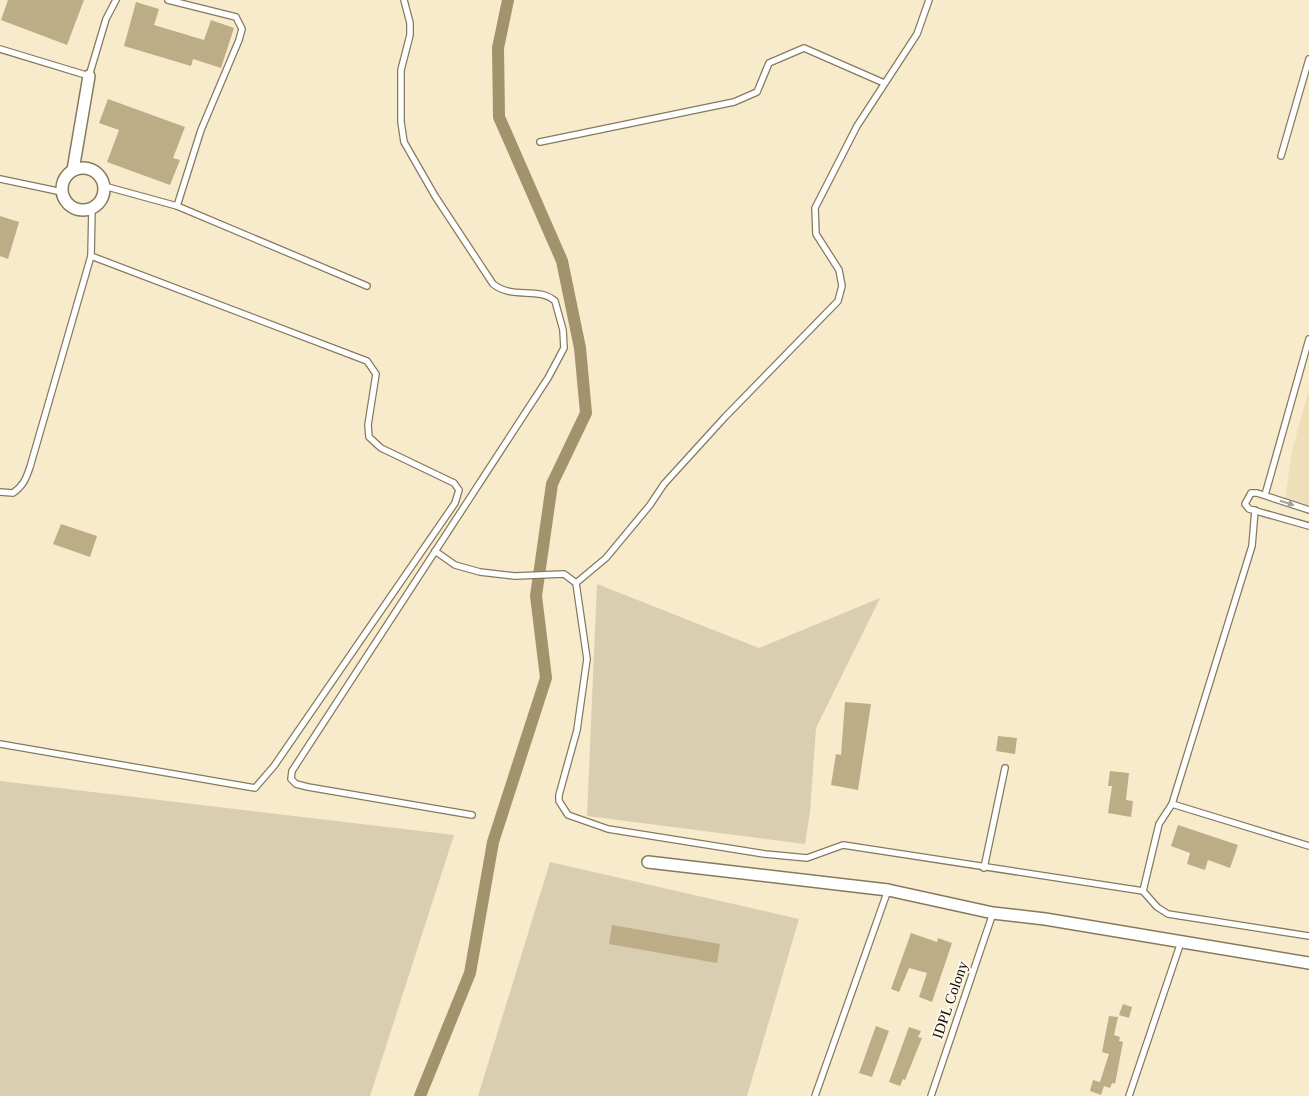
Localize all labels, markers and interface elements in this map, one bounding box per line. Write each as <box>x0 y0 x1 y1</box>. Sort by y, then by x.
one-way arrow <box>1280 499 1295 507</box>
street label: IDPL Colony <box>929 959 971 1041</box>

